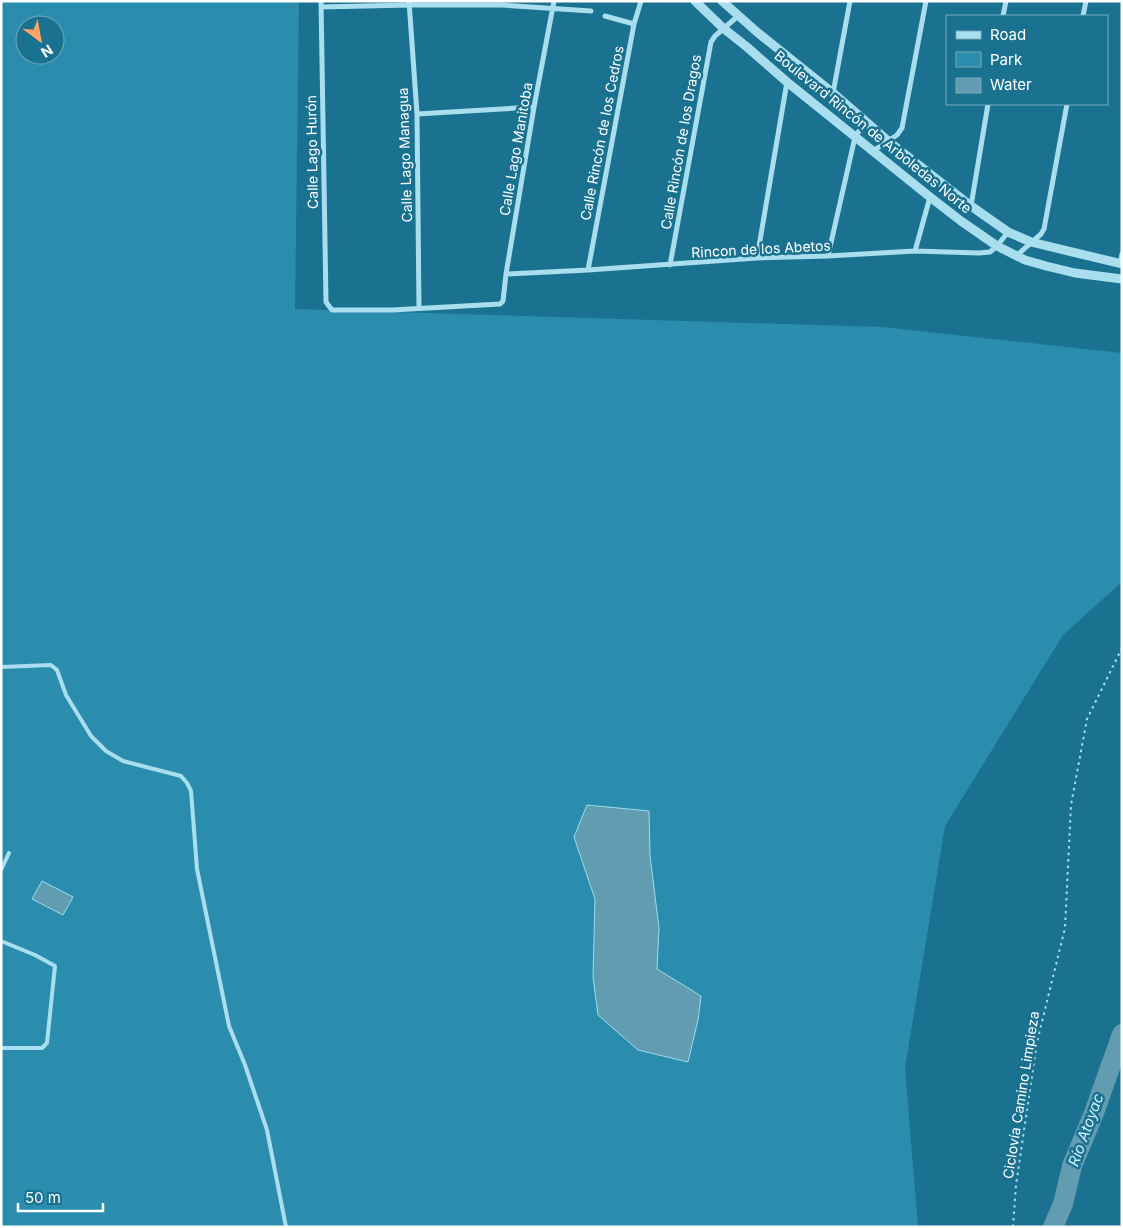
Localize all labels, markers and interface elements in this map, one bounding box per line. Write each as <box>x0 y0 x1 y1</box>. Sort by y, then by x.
north arrow <box>15 15 65 65</box>
legend <box>946 15 1108 105</box>
text: Road <box>990 25 1026 44</box>
text: N <box>38 41 56 61</box>
street label: Calle Rincón de los Cedros <box>576 44 627 222</box>
street label: Boulevard Rincón de Arboledas Norte <box>771 47 975 216</box>
text: Park <box>990 50 1023 69</box>
street label: Calle Rincón de los Dragos <box>657 53 704 231</box>
text: Water <box>990 75 1032 94</box>
street label: Calle Lago Manitoba <box>495 81 536 217</box>
street label: Calle Lago Managua <box>394 87 415 223</box>
street label: Calle Lago Hurón <box>302 95 321 209</box>
street label: Rincon de los Abetos <box>691 236 831 261</box>
street label: Ciclovía Camino Limpieza <box>999 1010 1042 1180</box>
water label: Río Atoyac <box>1064 1090 1108 1169</box>
scale bar <box>18 1180 102 1212</box>
text: 50 m <box>25 1188 61 1207</box>

